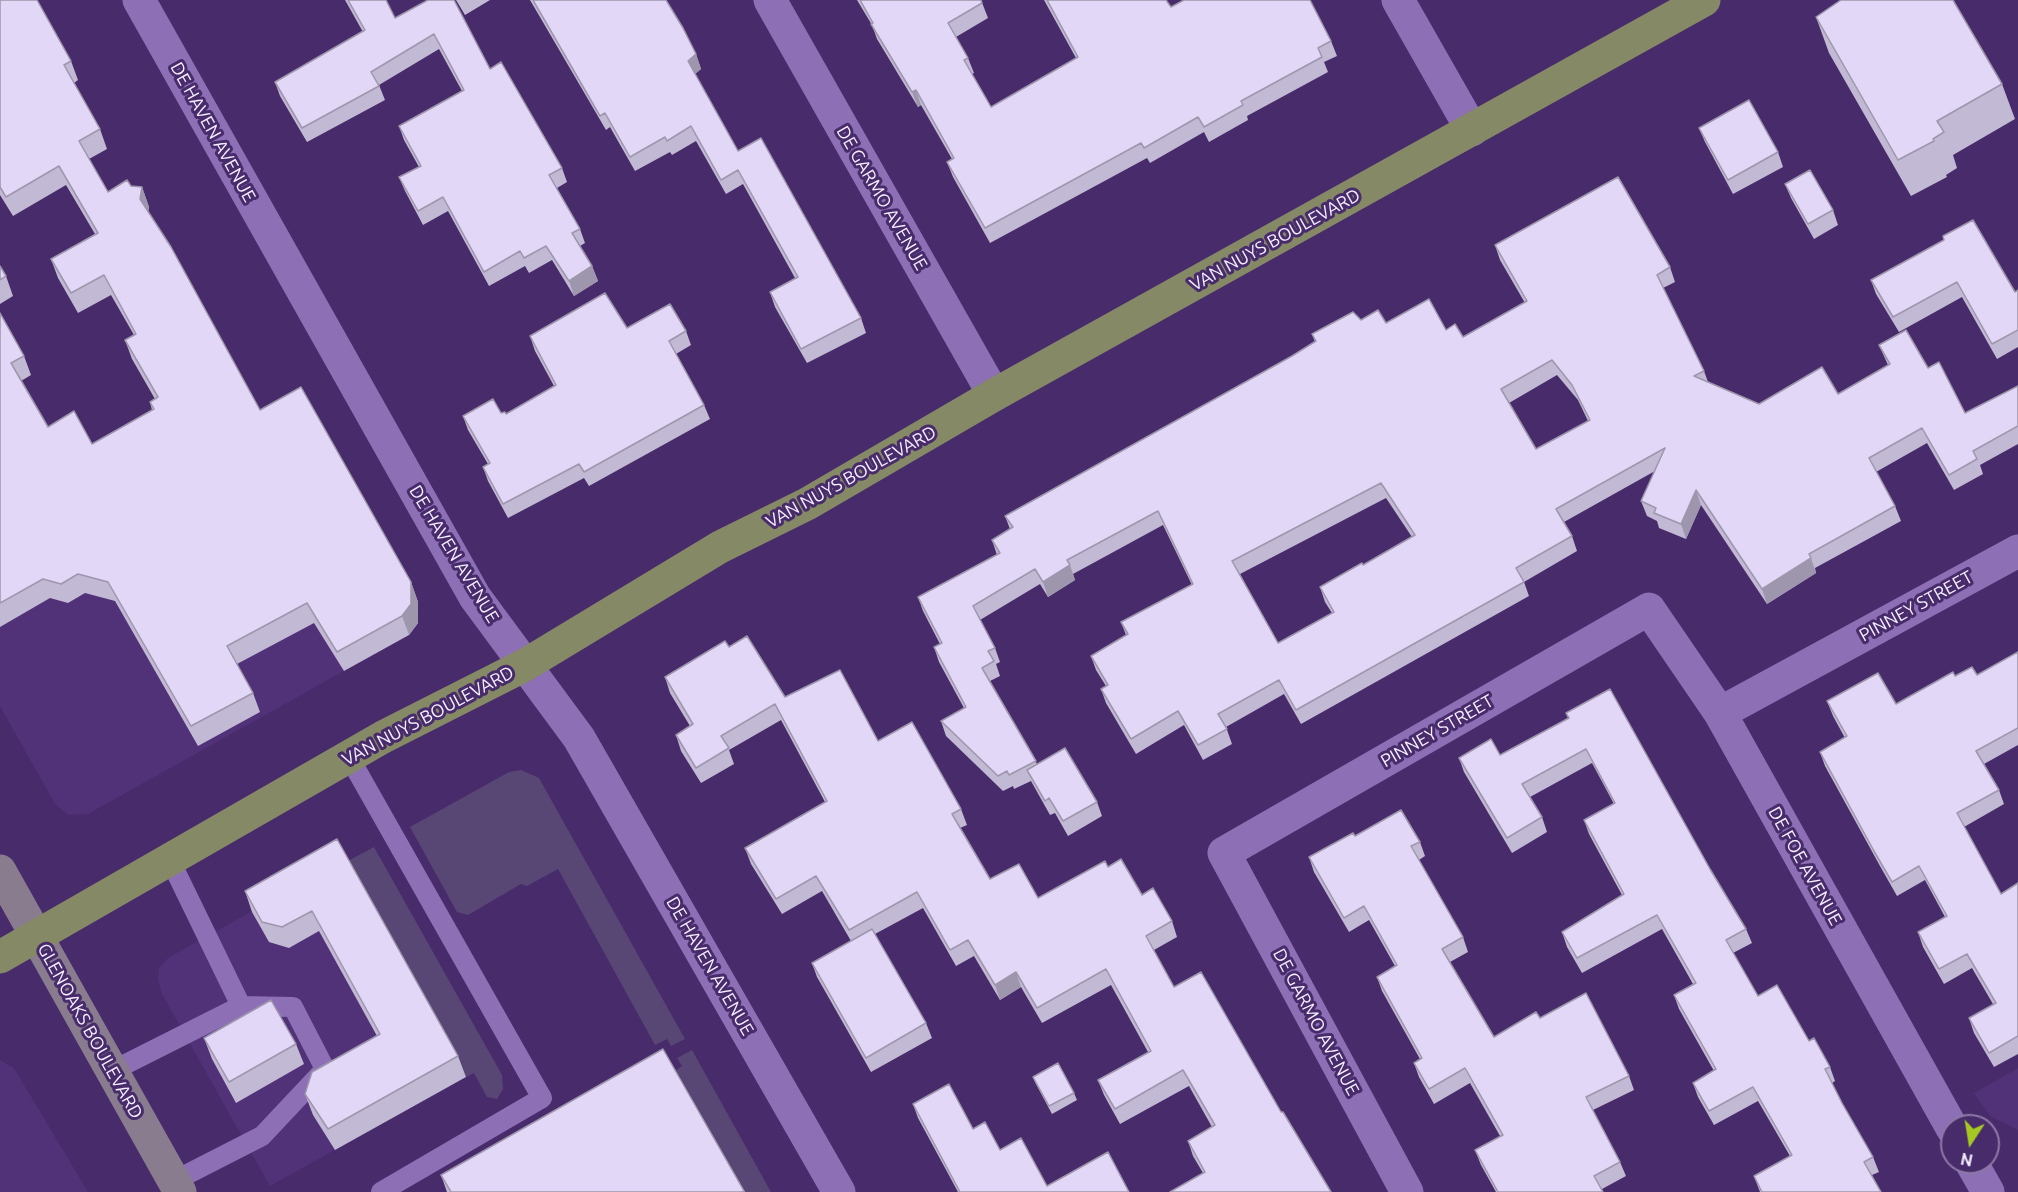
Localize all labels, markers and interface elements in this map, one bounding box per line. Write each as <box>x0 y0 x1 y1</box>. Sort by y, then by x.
street label: DE HAVEN AVENUE <box>166 58 260 206</box>
street label: DE GARMO AVENUE <box>832 122 932 274</box>
street label: VAN NUYS BOULEVARD <box>1186 184 1364 296</box>
street label: VAN NUYS BOULEVARD <box>762 421 940 533</box>
street label: DE HAVEN AVENUE <box>404 481 504 627</box>
street label: PINNEY STREET <box>1855 566 1977 646</box>
street label: VAN NUYS BOULEVARD <box>338 662 518 770</box>
street label: PINNEY STREET <box>1377 690 1497 772</box>
street label: DE FOE AVENUE <box>1764 803 1846 929</box>
street label: DE HAVEN AVENUE <box>662 893 758 1039</box>
street label: GLENOAKS BOULEVARD <box>33 940 147 1122</box>
street label: DE GARMO AVENUE <box>1268 945 1364 1099</box>
north arrow <box>1940 1114 2000 1174</box>
text: N <box>1959 1150 1974 1170</box>

